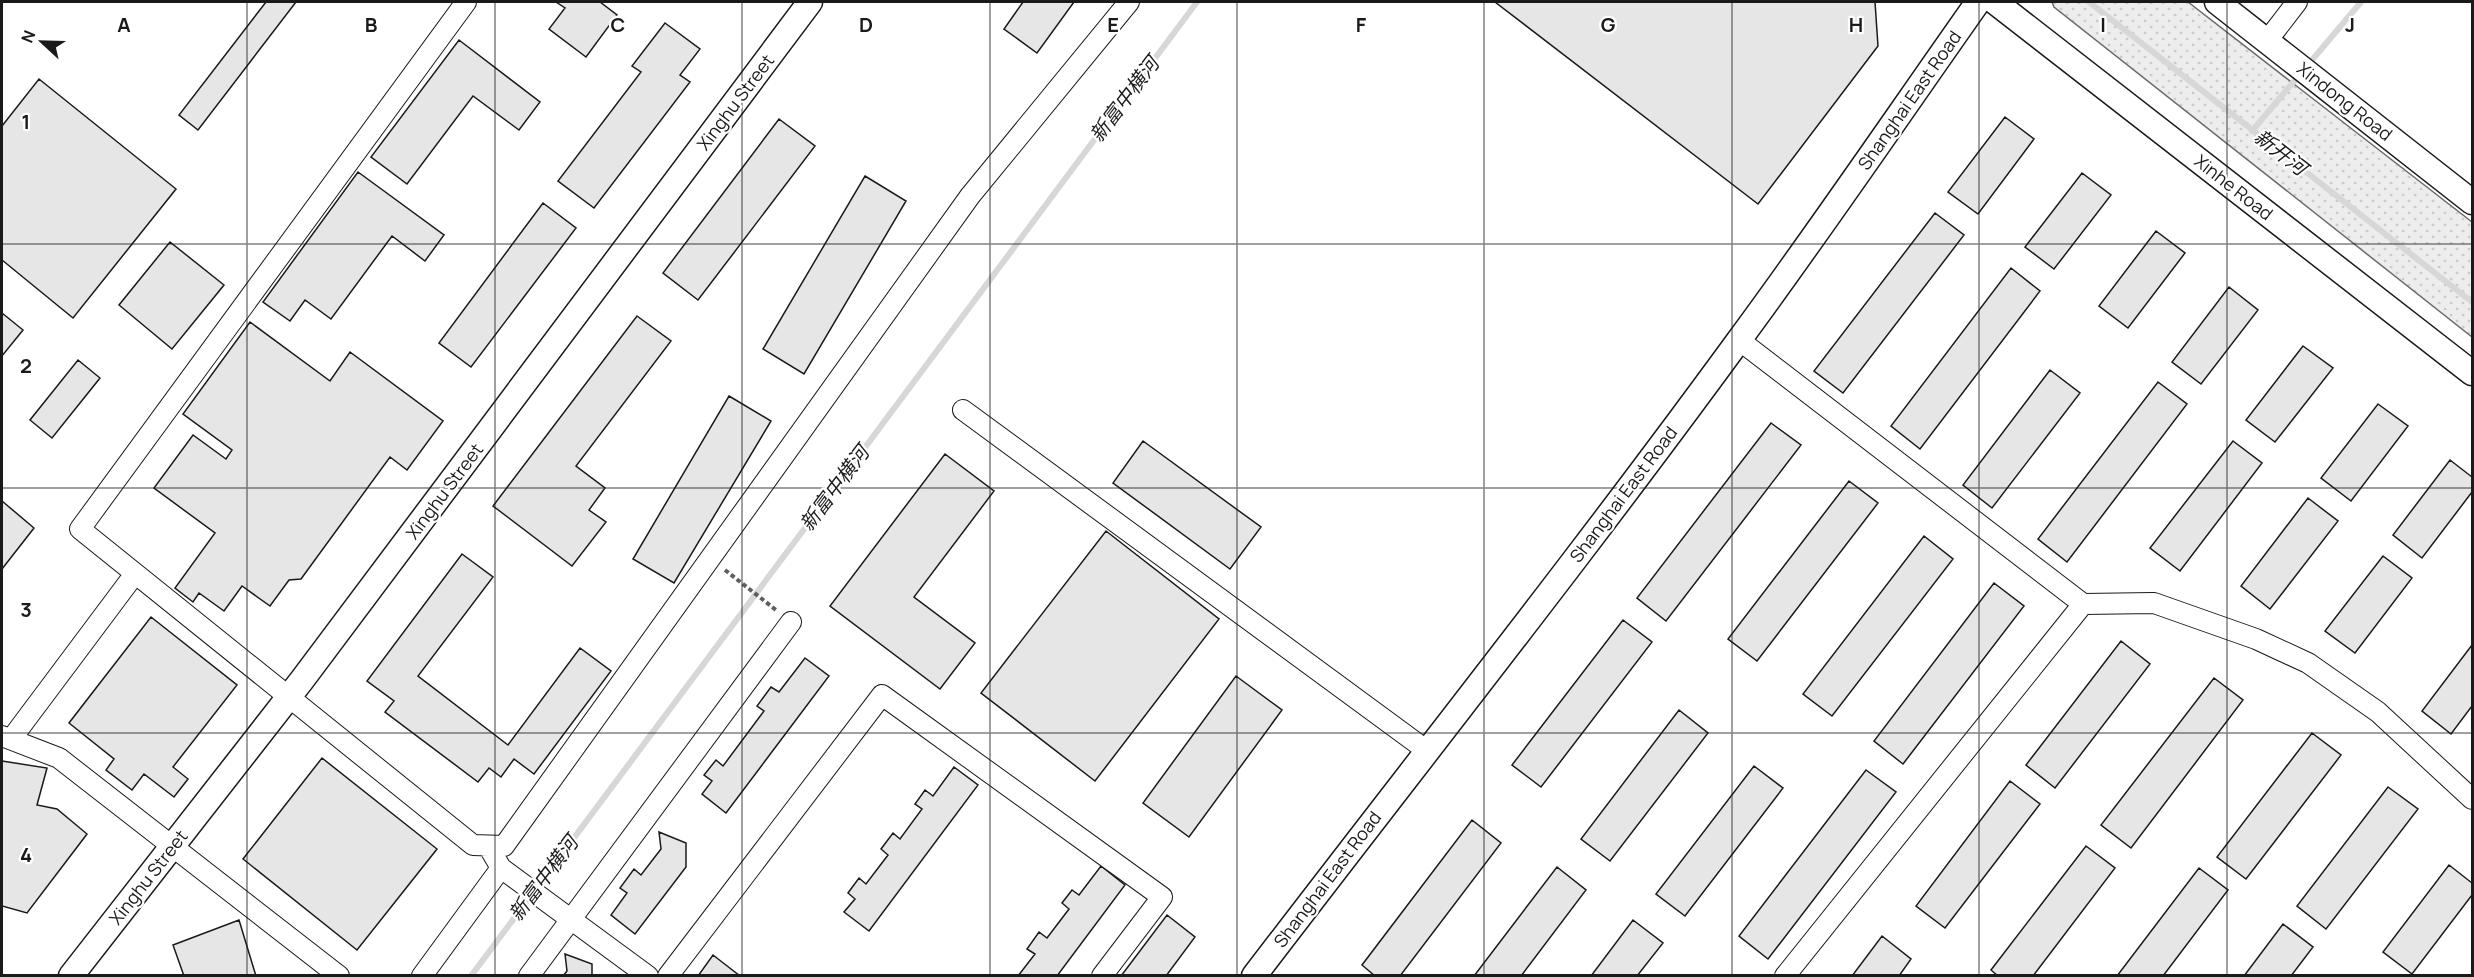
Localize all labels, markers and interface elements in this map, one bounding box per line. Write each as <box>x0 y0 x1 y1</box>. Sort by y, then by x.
text: A <box>117 11 131 38</box>
text: B <box>365 11 378 38</box>
text: C <box>611 11 625 38</box>
text: D <box>859 11 873 38</box>
text: E <box>1107 11 1119 38</box>
text: F <box>1356 11 1367 38</box>
text: G <box>1601 11 1616 38</box>
text: H <box>1849 11 1863 38</box>
text: I <box>2100 11 2106 38</box>
text: J <box>2345 11 2355 38</box>
north arrow <box>12 12 72 72</box>
street label: Shanghai East Road <box>1852 26 1966 174</box>
text: N <box>16 27 40 46</box>
water label: 新富中横河 <box>1083 48 1167 147</box>
street label: Xinghu Street <box>691 49 779 155</box>
street label: Xindong Road <box>2292 56 2398 146</box>
text: 1 <box>22 108 30 135</box>
water label: 新开河 <box>2249 123 2316 184</box>
street label: Xinhe Road <box>2190 149 2278 225</box>
text: 2 <box>20 352 32 379</box>
street label: Shanghai East Road <box>1564 421 1682 567</box>
water label: 新富中横河 <box>793 437 877 536</box>
street label: Xinghu Street <box>400 438 488 544</box>
text: 3 <box>20 596 32 623</box>
street label: Shanghai East Road <box>1268 806 1386 952</box>
street label: Xinghu Street <box>103 825 193 929</box>
water label: 新富中横河 <box>502 827 586 926</box>
text: 4 <box>20 841 32 868</box>

